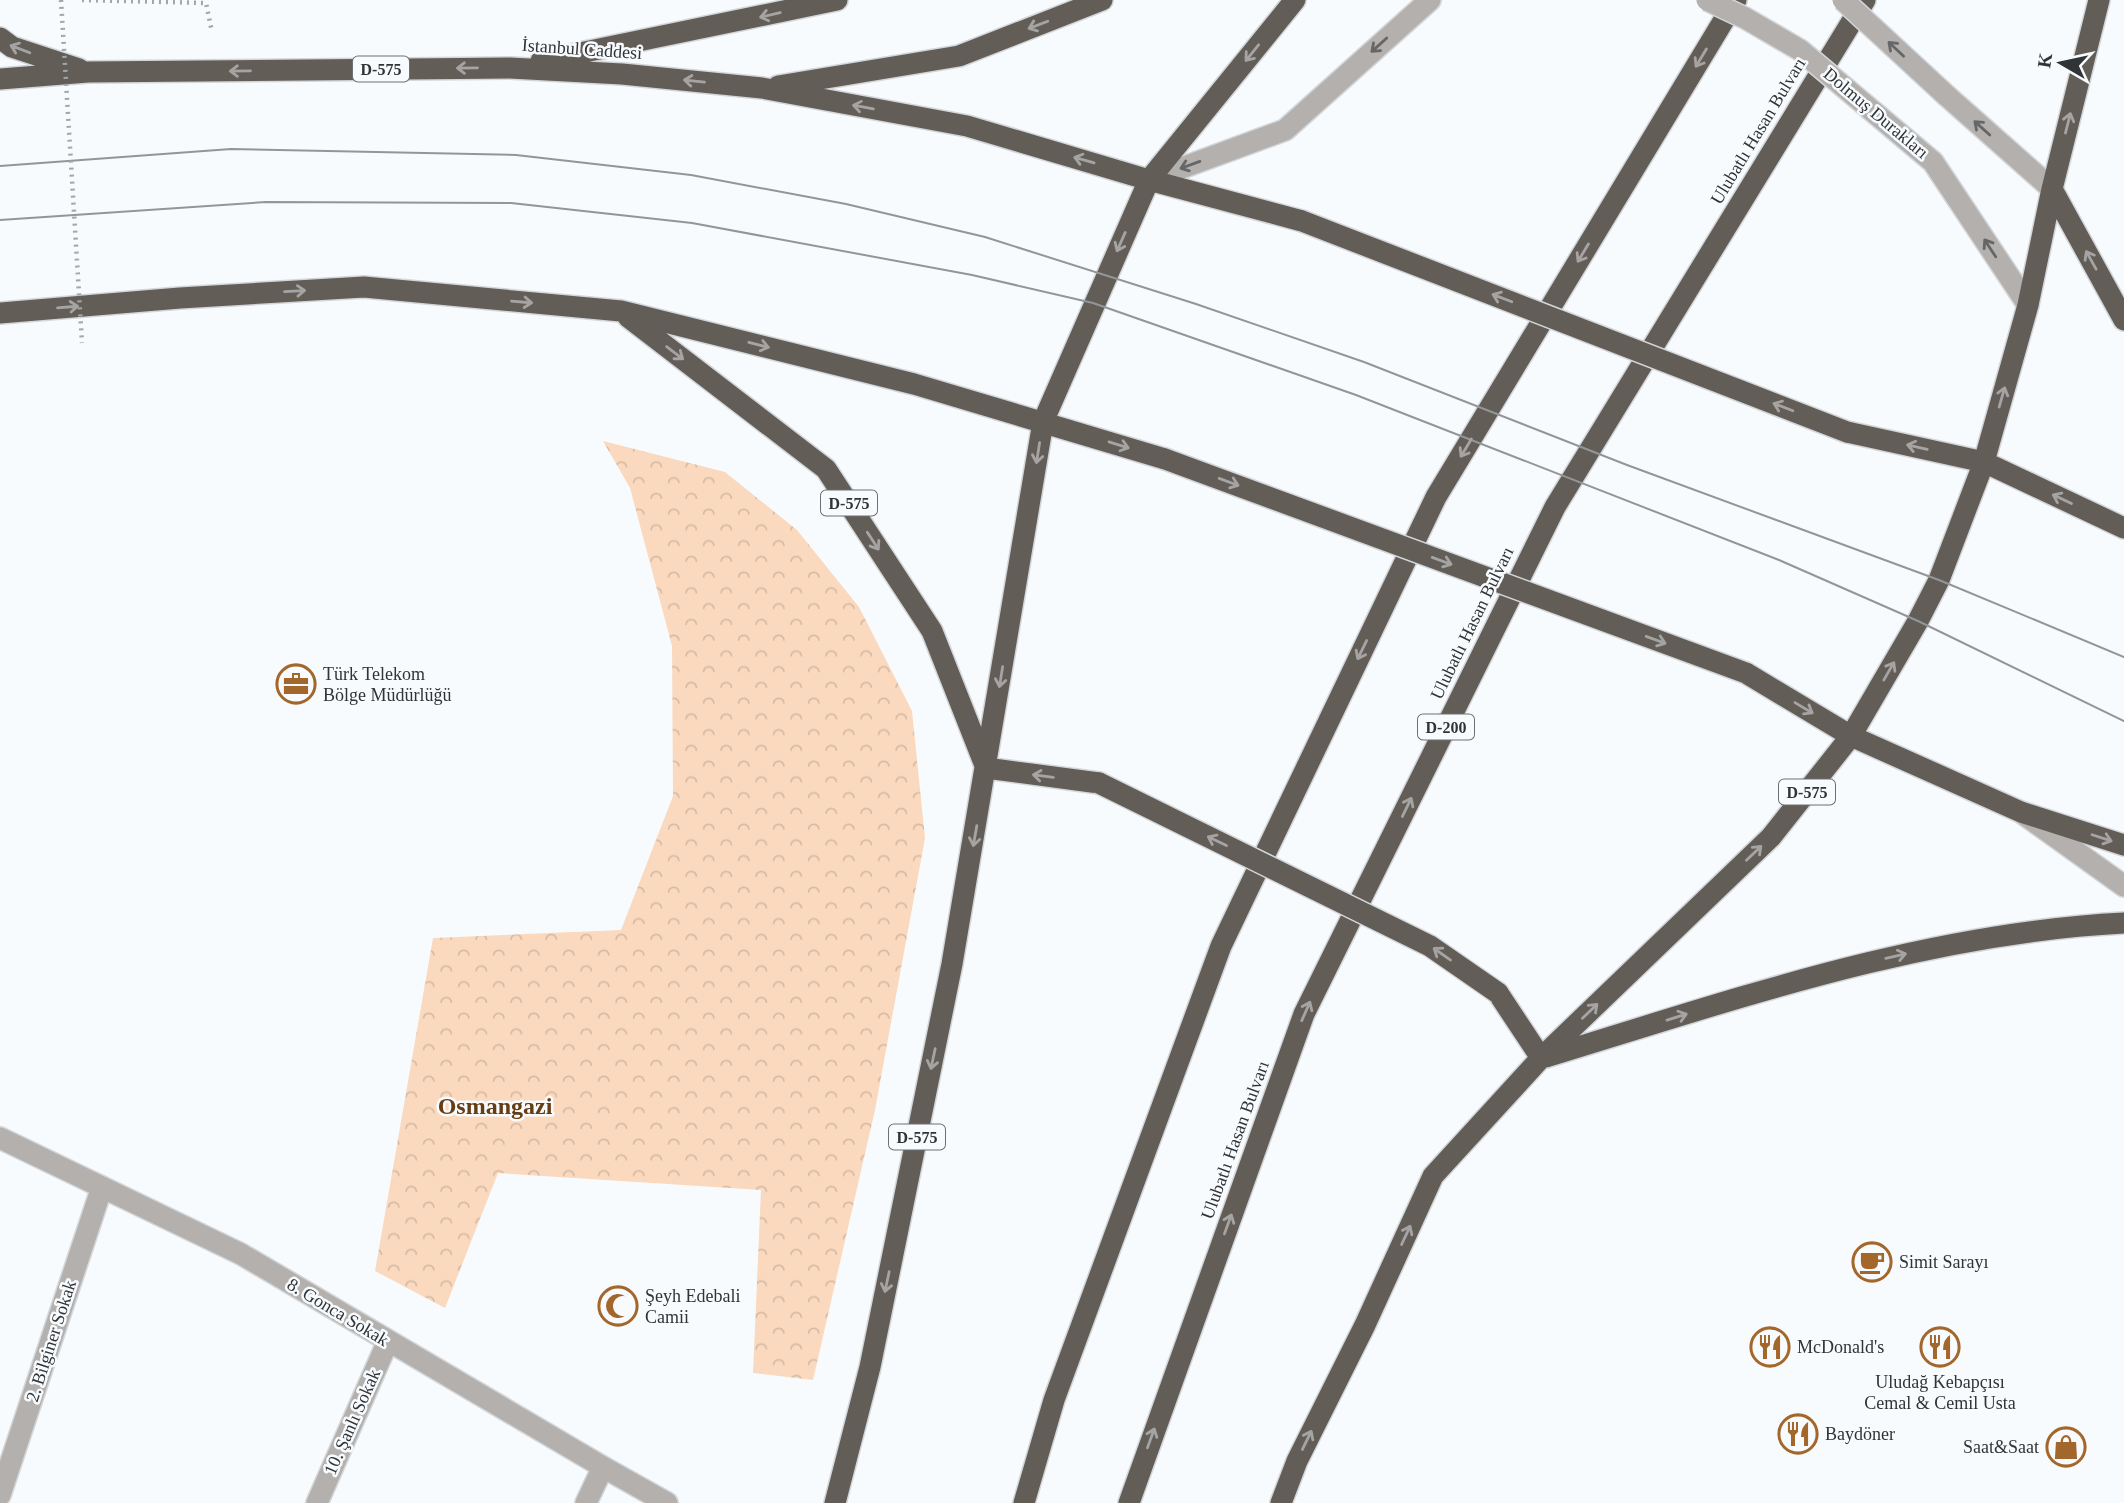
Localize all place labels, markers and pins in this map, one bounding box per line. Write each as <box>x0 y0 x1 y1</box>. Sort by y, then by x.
office icon: Türk Telekom Bölge Müdürlüğü <box>275 663 317 705</box>
place label: Türk Telekom Bölge Müdürlüğü <box>323 664 452 705</box>
cafe icon: Simit Sarayı <box>1851 1241 1893 1283</box>
place label: Simit Sarayı <box>1899 1252 1989 1272</box>
mosque icon: Şeyh Edebali Camii <box>597 1285 639 1327</box>
place label: Şeyh Edebali Camii <box>645 1286 740 1327</box>
restaurant icon: McDonald's <box>1749 1326 1791 1368</box>
restaurant icon: Uludağ Kebapçısı Cemal & Cemil Usta <box>1919 1326 1961 1368</box>
place label: McDonald's <box>1797 1337 1884 1357</box>
place label: Uludağ Kebapçısı Cemal & Cemil Usta <box>1864 1372 2016 1413</box>
restaurant icon: Baydöner <box>1777 1413 1819 1455</box>
place label: Baydöner <box>1825 1424 1895 1444</box>
shop icon: Saat&Saat <box>2045 1426 2087 1468</box>
place label: Saat&Saat <box>1963 1437 2039 1457</box>

